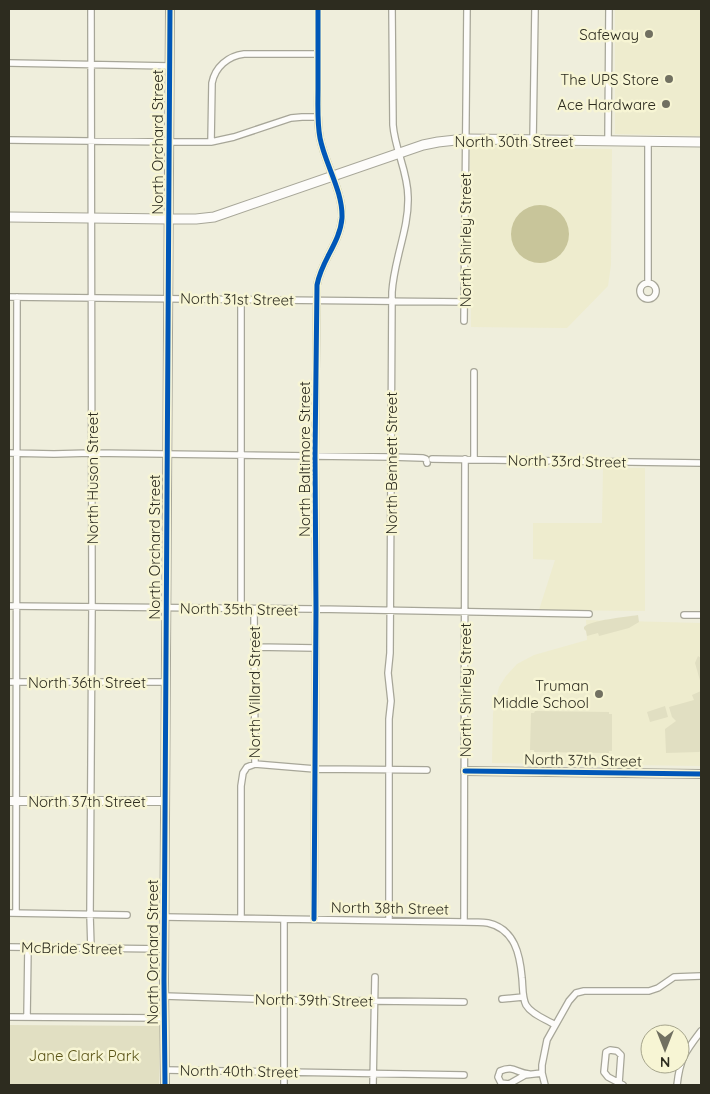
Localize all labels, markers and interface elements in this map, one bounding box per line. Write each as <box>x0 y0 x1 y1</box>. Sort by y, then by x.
place label: Safeway <box>579 25 639 44</box>
marker: Safeway <box>643 28 655 40</box>
street label: North Orchard Street <box>148 69 167 215</box>
place label: The UPS Store <box>560 70 659 89</box>
marker: The UPS Store <box>663 73 675 85</box>
place label: Ace Hardware <box>557 95 656 114</box>
marker: Ace Hardware <box>660 98 672 110</box>
street label: North 30th Street <box>455 132 573 151</box>
street label: North Shirley Street <box>456 173 475 307</box>
street label: North 31st Street <box>180 289 294 309</box>
street label: North Baltimore Street <box>295 381 314 537</box>
street label: North Bennett Street <box>382 392 401 534</box>
street label: North Huson Street <box>83 412 102 544</box>
street label: North 33rd Street <box>507 450 627 472</box>
street label: North Orchard Street <box>145 474 164 620</box>
street label: North 35th Street <box>180 598 298 620</box>
street label: North Shirley Street <box>456 623 475 757</box>
street label: North Villard Street <box>245 626 264 758</box>
street label: North 36th Street <box>28 673 146 692</box>
place label: Truman Middle School <box>493 676 589 712</box>
marker: Truman Middle School <box>593 688 605 700</box>
street label: North 37th Street <box>524 749 642 771</box>
street label: North 37th Street <box>28 792 146 811</box>
street label: North Orchard Street <box>143 879 162 1025</box>
street label: North 38th Street <box>331 897 449 919</box>
street label: McBride Street <box>21 938 123 958</box>
street label: North 39th Street <box>255 989 373 1011</box>
north arrow <box>640 1024 690 1074</box>
park label: Jane Clark Park <box>29 1046 139 1065</box>
text: N <box>660 1053 670 1071</box>
street label: North 40th Street <box>179 1060 299 1082</box>

